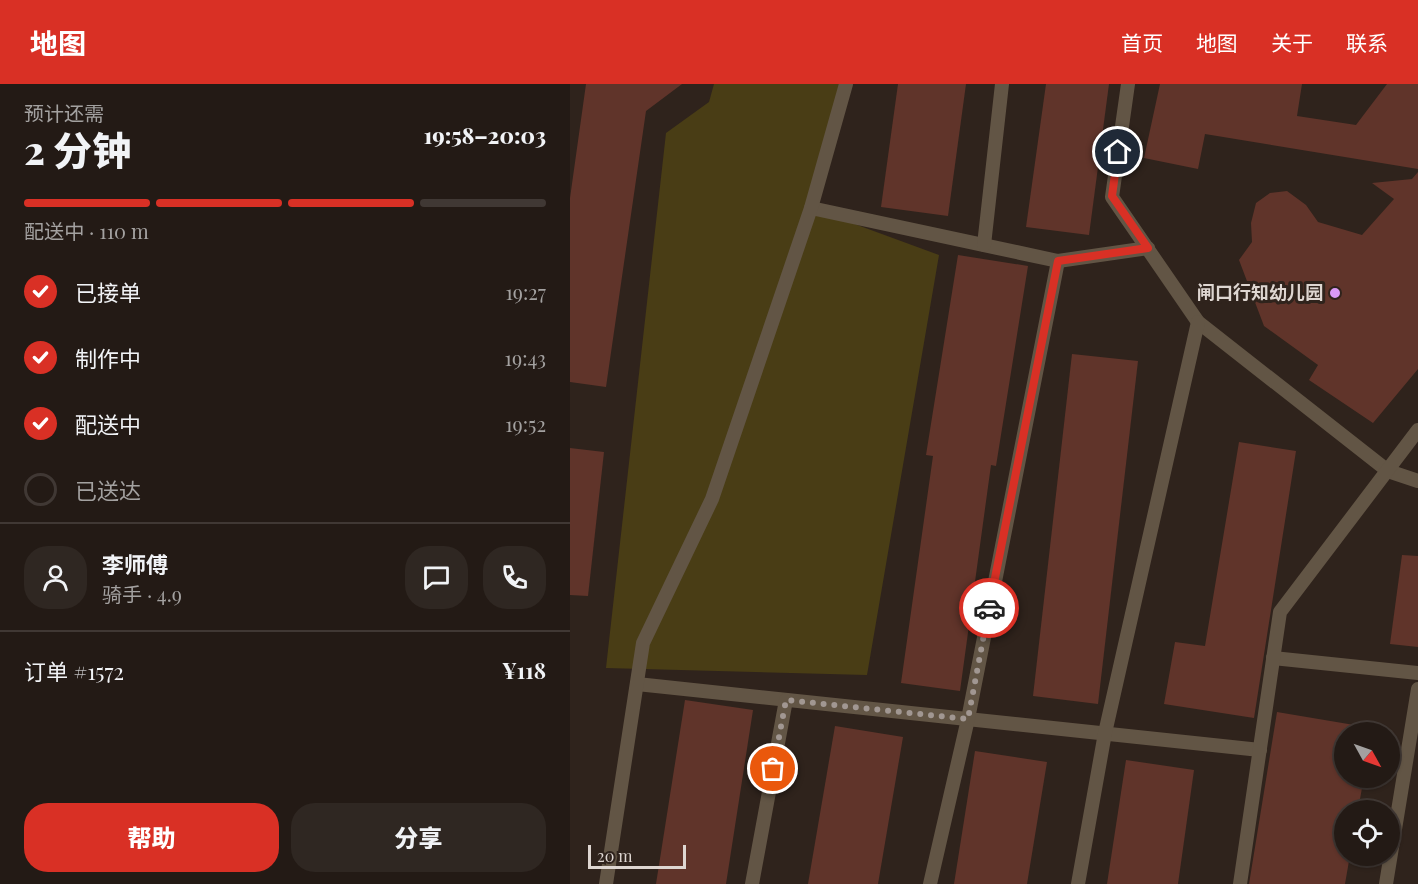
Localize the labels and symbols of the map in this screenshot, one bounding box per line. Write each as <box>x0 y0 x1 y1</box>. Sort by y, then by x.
pin <box>1092 126 1143 177</box>
place label: 闸口行知幼儿园 <box>1197 280 1323 304</box>
marker: 闸口行知幼儿园 <box>1328 286 1342 300</box>
courier <box>959 578 1019 638</box>
north arrow <box>1334 722 1400 788</box>
pin <box>747 743 798 794</box>
scale bar <box>588 842 686 870</box>

